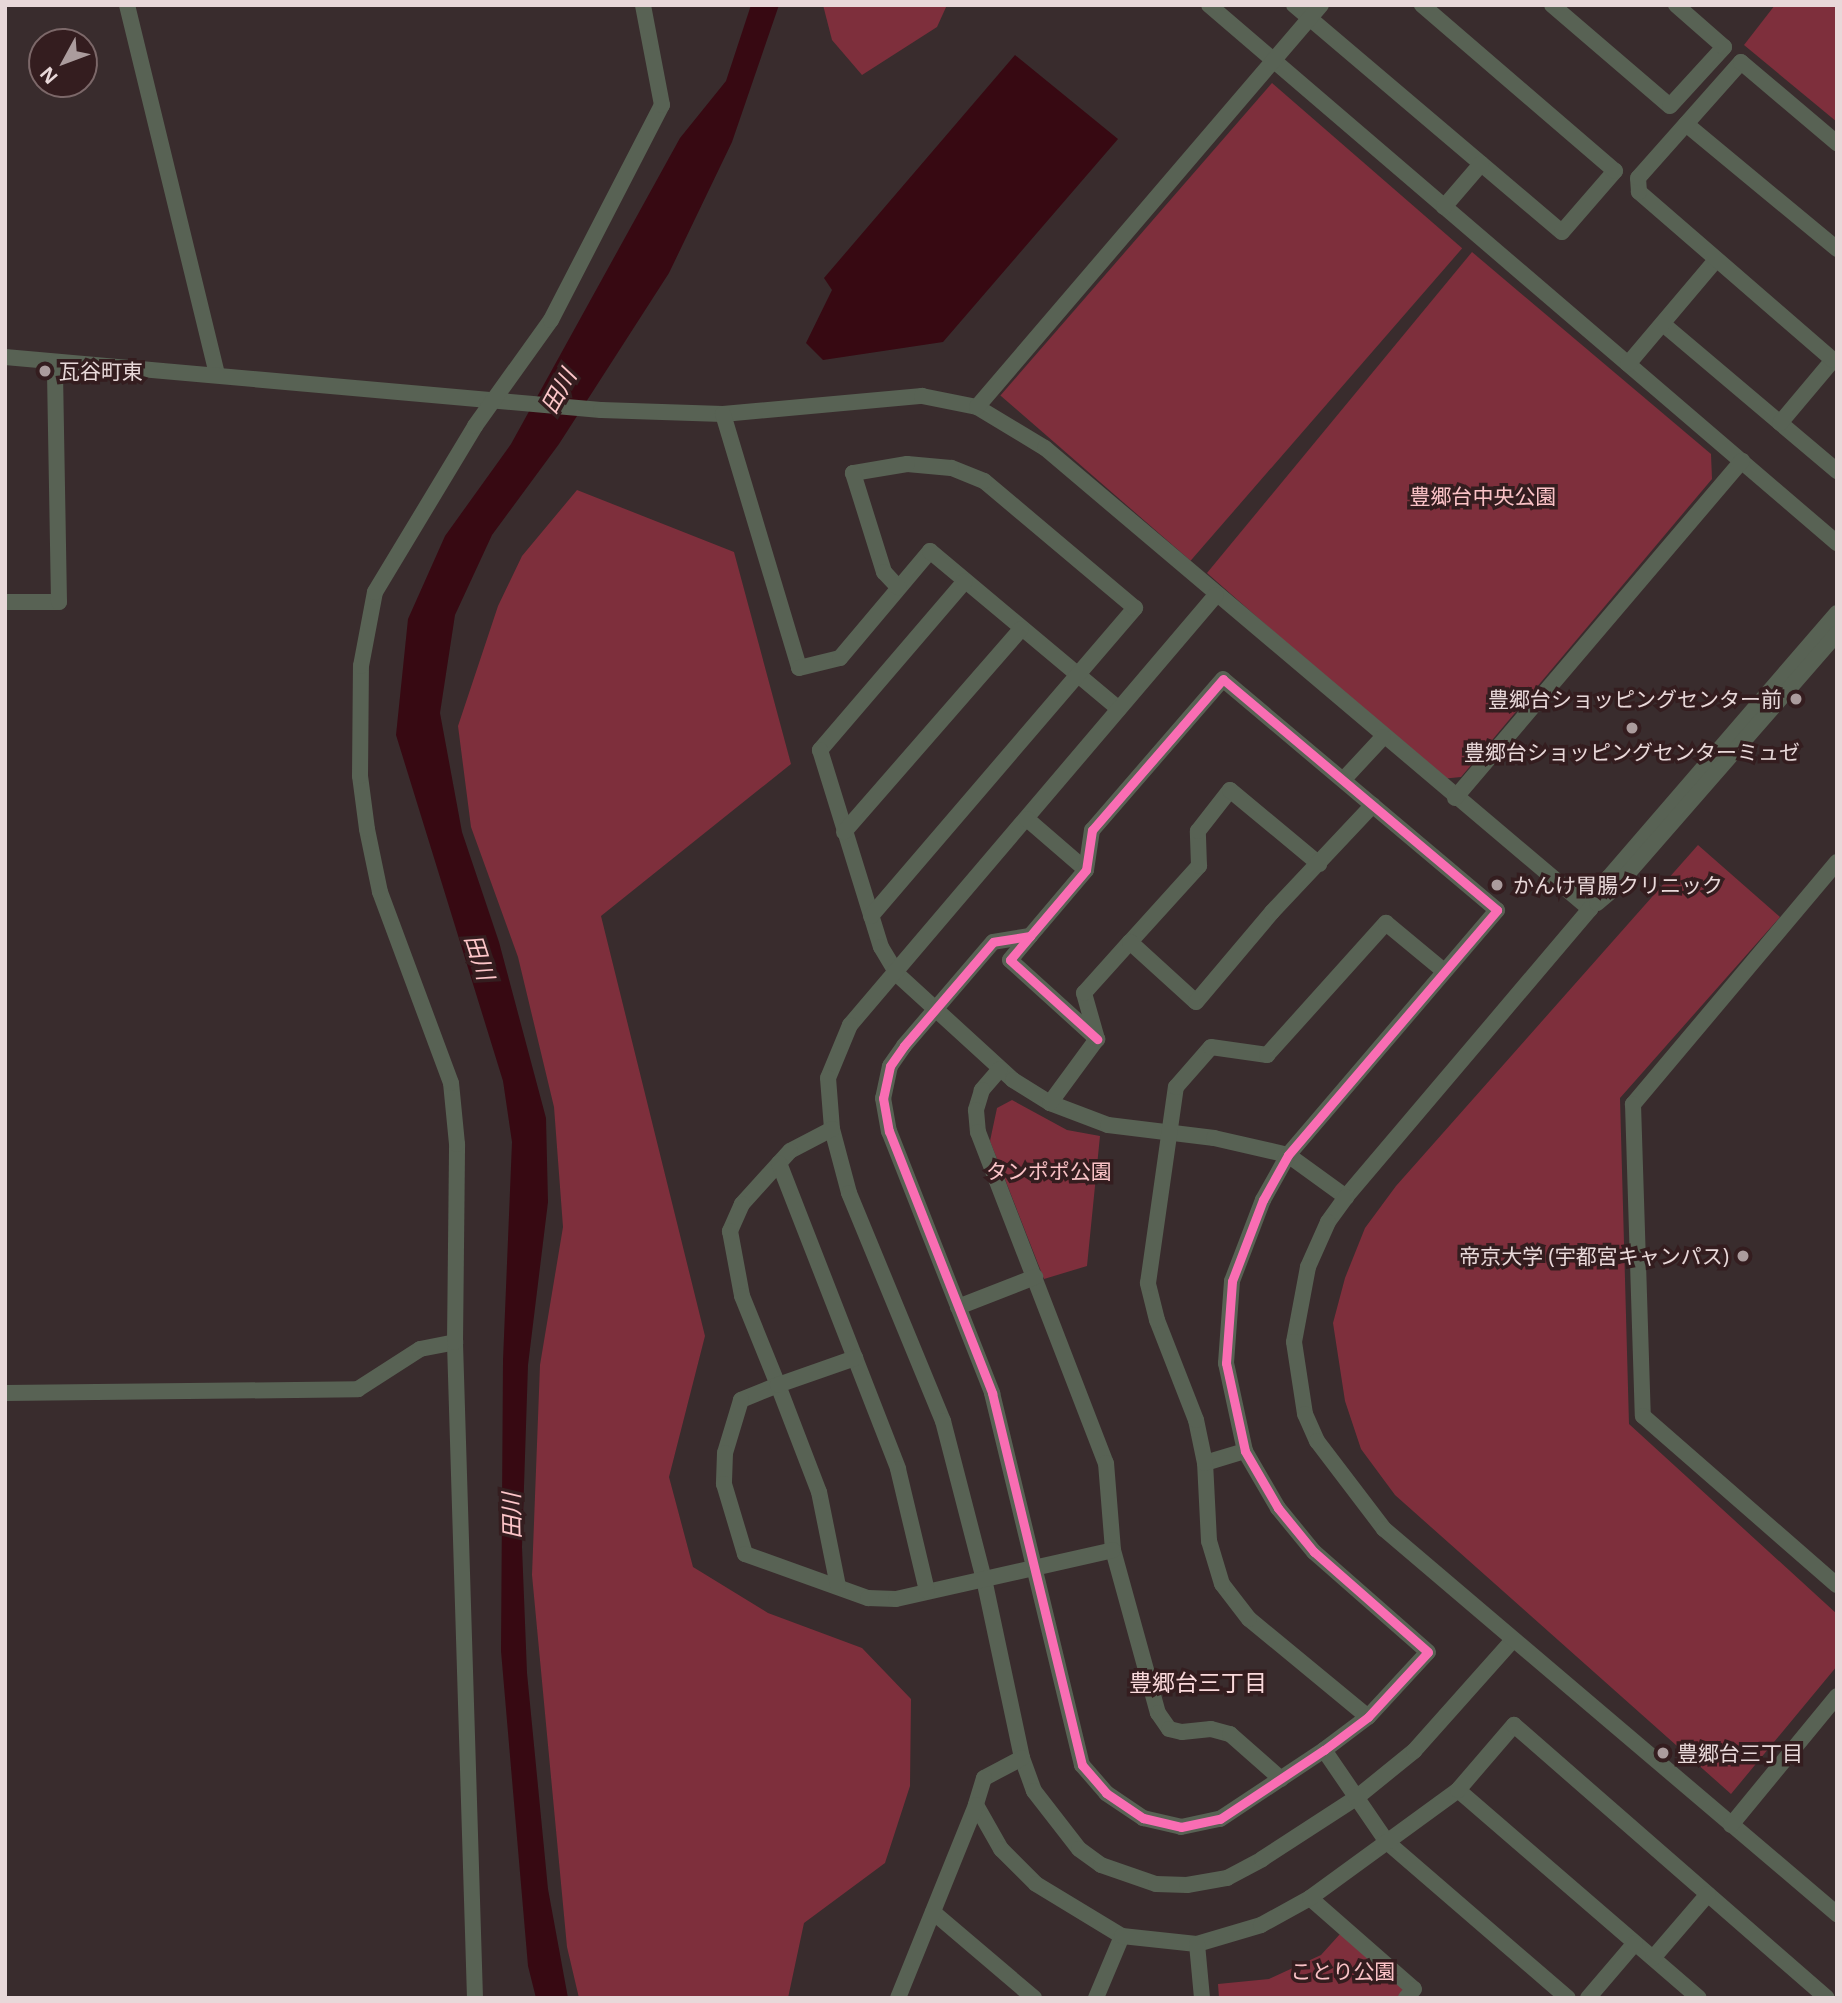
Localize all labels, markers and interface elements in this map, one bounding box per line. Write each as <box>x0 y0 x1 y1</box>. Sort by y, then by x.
north arrow <box>28 28 98 98</box>
text: N <box>34 61 64 90</box>
place label: 瓦谷町東 <box>59 358 143 384</box>
marker: 瓦谷町東 <box>37 363 53 379</box>
water label: 田川 <box>535 364 581 418</box>
park label: 豊郷台中央公園 <box>1410 483 1556 509</box>
place label: 豊郷台ショッピングセンター前 <box>1488 686 1782 712</box>
marker: 豊郷台ショッピングセンター前 <box>1788 691 1804 707</box>
marker: 豊郷台ショッピングセンターミュゼ <box>1624 720 1640 736</box>
place label: 豊郷台ショッピングセンターミュゼ <box>1464 739 1800 765</box>
place label: かんけ胃腸クリニック <box>1513 872 1723 898</box>
marker: かんけ胃腸クリニック <box>1487 875 1507 895</box>
water label: 田川 <box>460 931 500 983</box>
park label: タンポポ公園 <box>986 1158 1112 1184</box>
place label: 帝京大学 (宇都宮キャンパス) <box>1459 1243 1729 1269</box>
marker: 帝京大学 (宇都宮キャンパス) <box>1735 1248 1751 1264</box>
water label: 田川 <box>497 1493 525 1539</box>
district label: 豊郷台三丁目 <box>1129 1668 1267 1696</box>
place label: 豊郷台三丁目 <box>1677 1740 1803 1766</box>
marker: 豊郷台三丁目 <box>1655 1745 1671 1761</box>
park label: ことり公園 <box>1291 1958 1395 1984</box>

